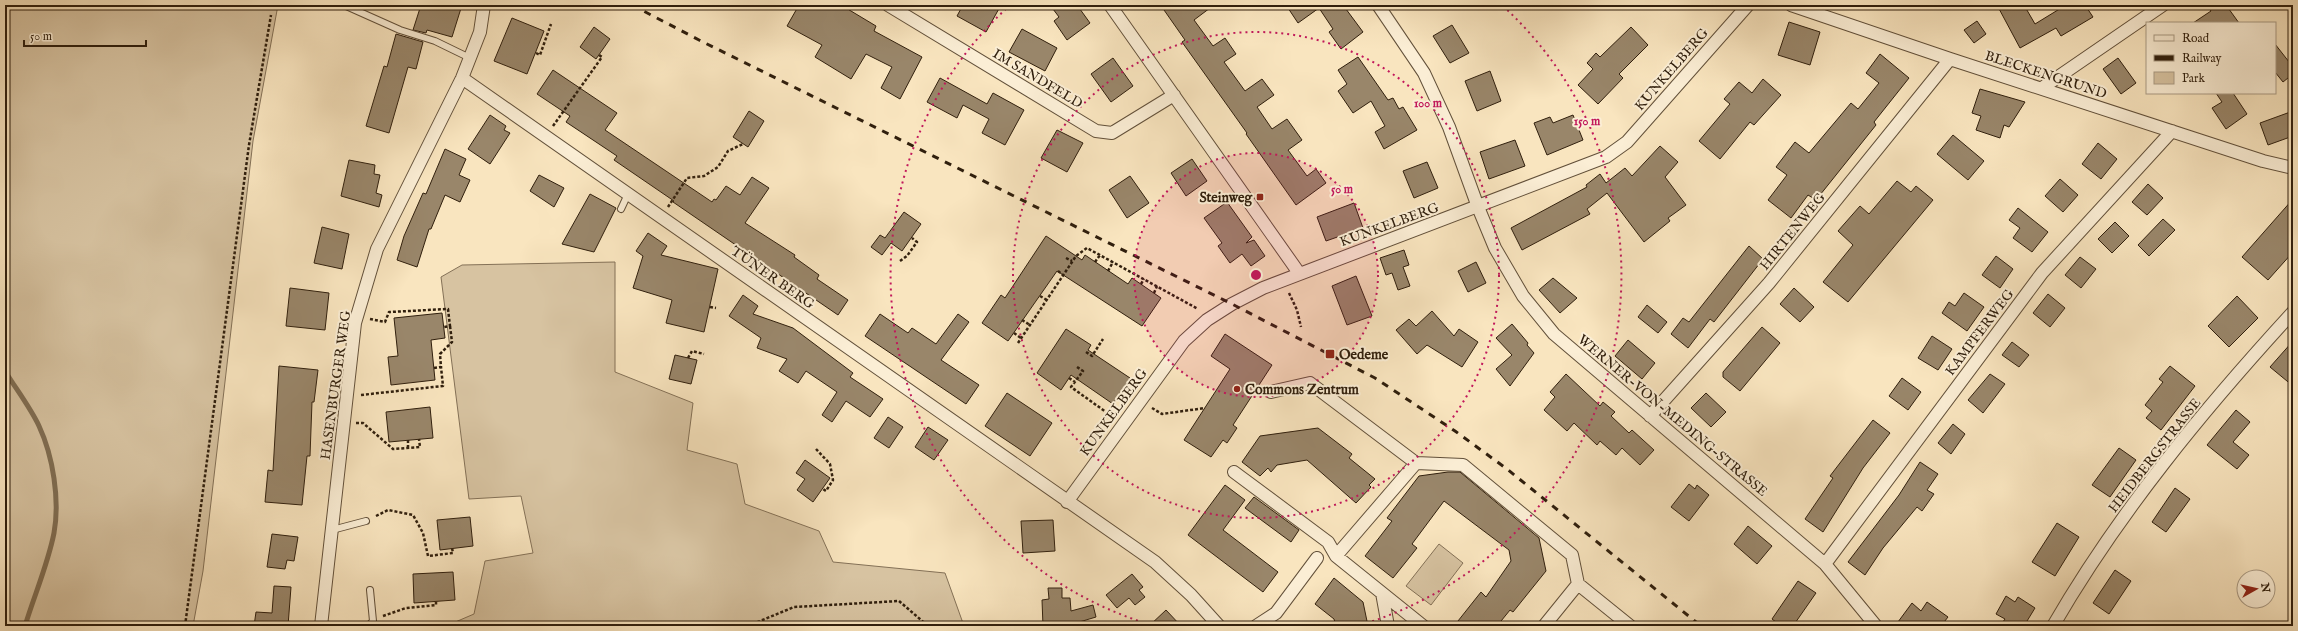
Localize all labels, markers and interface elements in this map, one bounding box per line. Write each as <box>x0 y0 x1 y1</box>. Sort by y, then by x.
scale bar <box>24 22 146 48</box>
legend <box>2146 22 2276 94</box>
street label: KUNKELBERG <box>1631 24 1713 115</box>
text: 50 m <box>30 29 52 44</box>
text: Road <box>2182 31 2210 46</box>
street label: IM SANDFELD <box>989 45 1086 113</box>
street label: BLECKENGRUND <box>1982 47 2109 103</box>
text: Railway <box>2182 51 2221 66</box>
text: Park <box>2182 71 2205 86</box>
text: 100 m <box>1414 96 1443 111</box>
text: 150 m <box>1574 114 1601 129</box>
text: 50 m <box>1331 182 1354 197</box>
place label: Steinweg <box>1199 189 1253 207</box>
street label: HIRTENWEG <box>1756 189 1830 274</box>
marker: Steinweg <box>1255 192 1265 202</box>
street label: KUNKELBERG <box>1337 198 1442 251</box>
street label: TÜNER BERG <box>727 242 819 314</box>
centre of rings <box>1249 268 1263 282</box>
street label: KAMPFERWEG <box>1941 285 2019 379</box>
street label: HASENBURGER WEG <box>317 309 355 461</box>
street label: WERNER-VON-MEDING-STRASSE <box>1574 331 1771 501</box>
place label: Oedeme <box>1339 346 1389 364</box>
marker: Oedeme <box>1324 348 1336 360</box>
street label: KUNKELBERG <box>1076 364 1152 460</box>
place label: Commons Zentrum <box>1245 381 1359 399</box>
marker: Commons Zentrum <box>1232 384 1242 394</box>
street label: HEIDBERGSTRASSE <box>2104 394 2205 517</box>
north arrow <box>2236 569 2276 609</box>
text: N <box>2257 581 2273 594</box>

